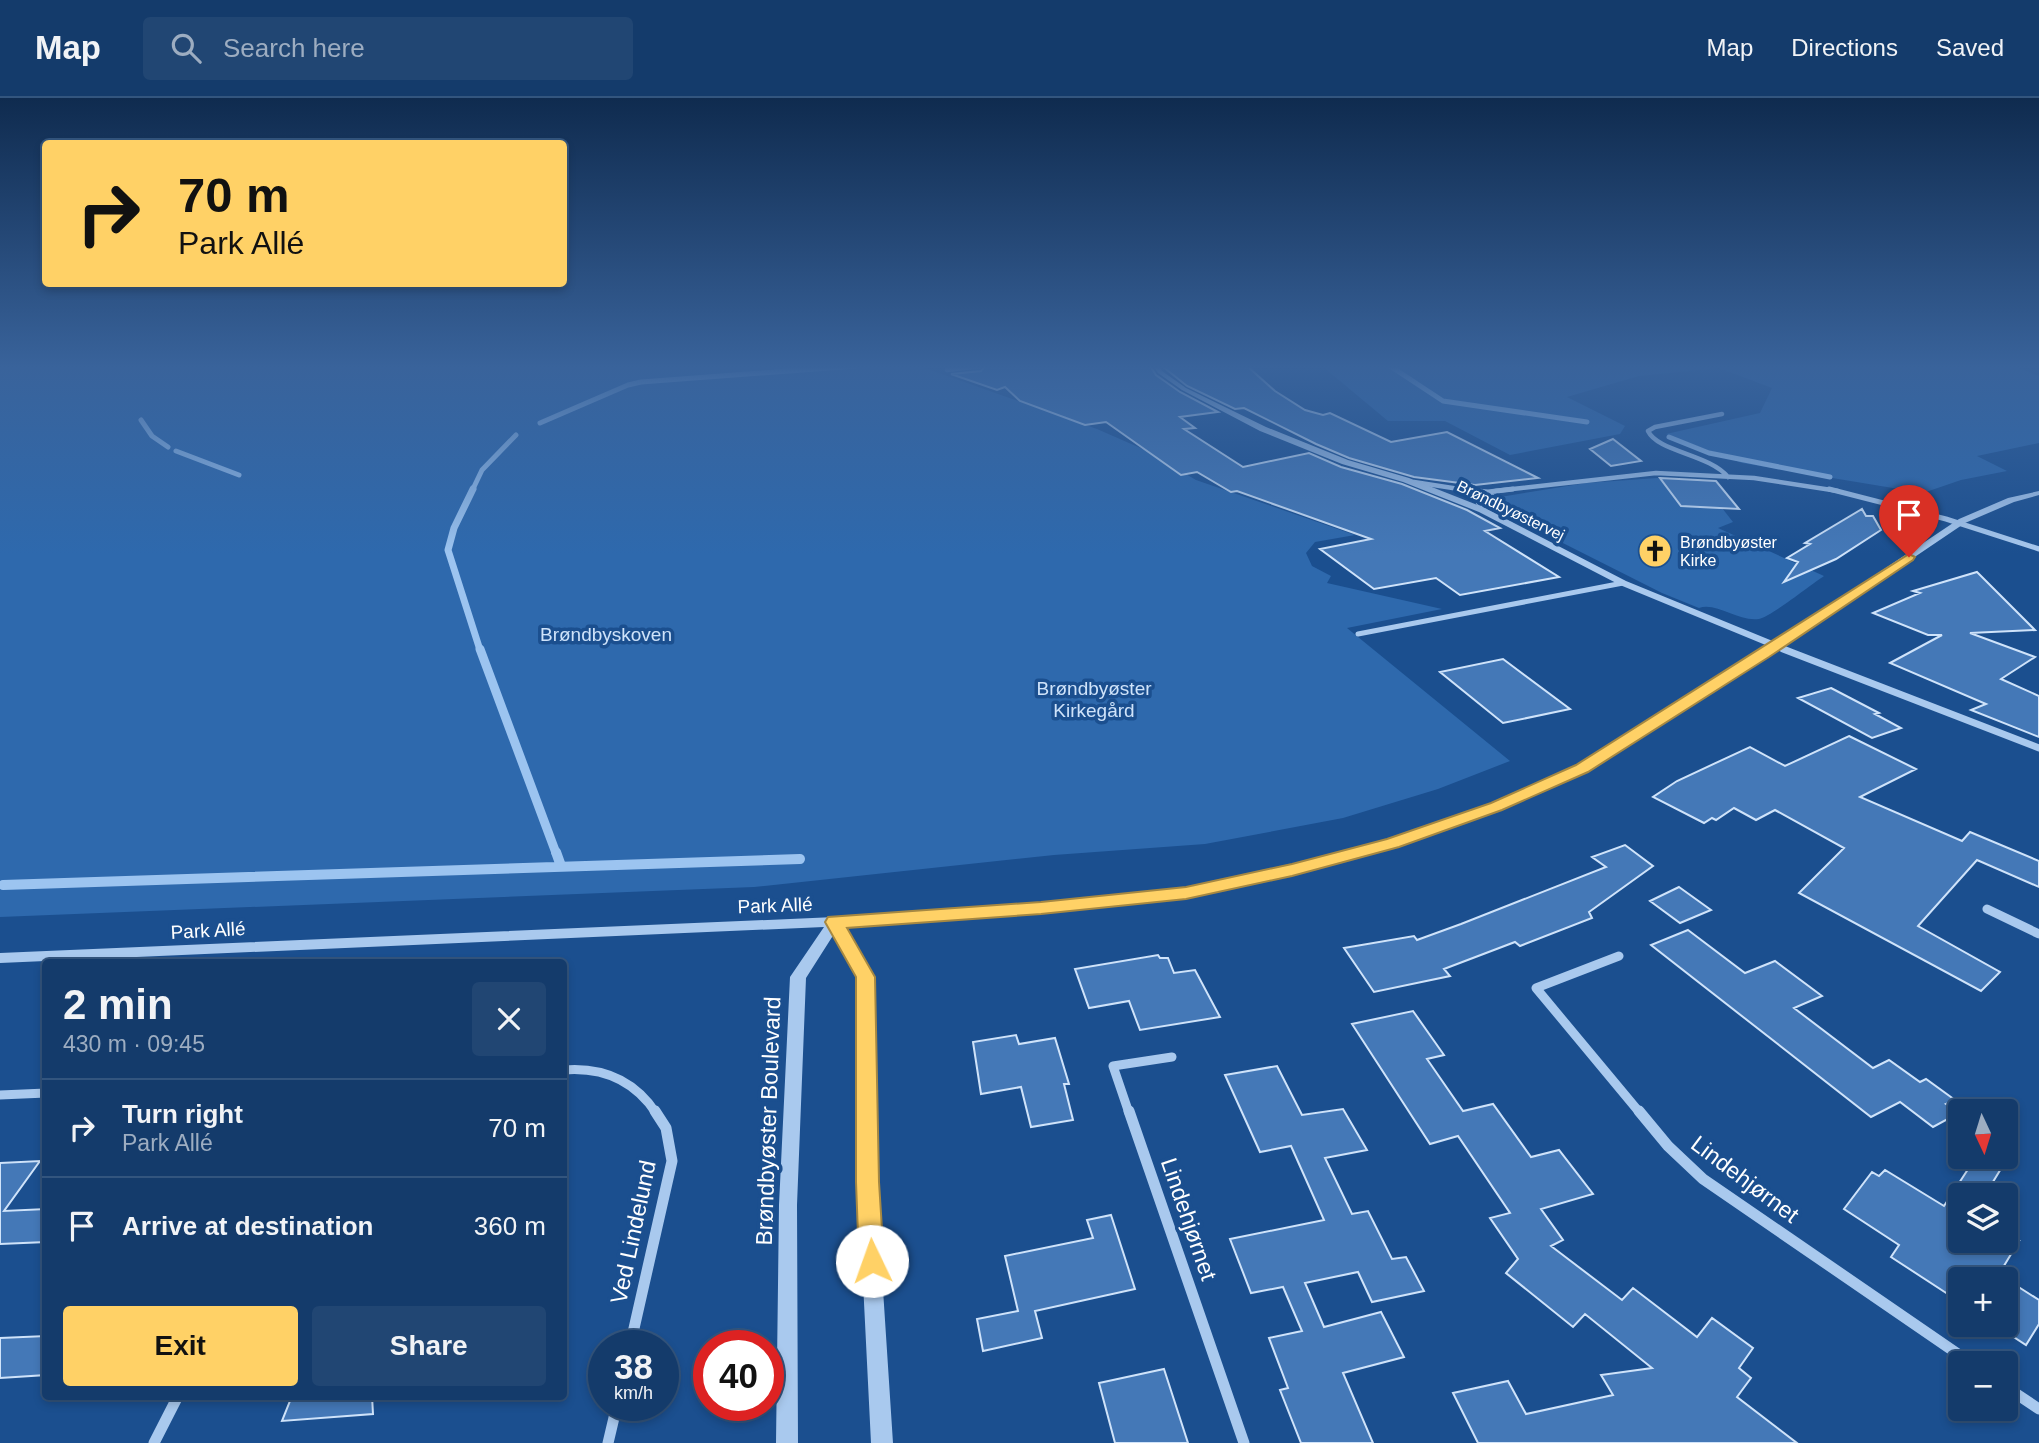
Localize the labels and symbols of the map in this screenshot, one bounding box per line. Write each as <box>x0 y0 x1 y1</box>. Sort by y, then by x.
street label: Brøndbyøstervej <box>1454 477 1567 544</box>
pin <box>1879 485 1939 557</box>
church icon: Brøndbyøster Kirke <box>1636 532 1674 570</box>
place label: Brøndbyøster Kirke <box>1680 534 1778 569</box>
park label: Brøndbyskoven <box>540 624 672 645</box>
park label: Brøndbyøster Kirkegård <box>1036 678 1152 721</box>
street label: Park Allé <box>737 894 813 917</box>
street label: Park Allé <box>170 918 246 943</box>
street label: Brøndbyøster Boulevard <box>751 996 785 1246</box>
north arrow <box>1948 1099 2018 1169</box>
street label: Lindehjørnet <box>1686 1130 1804 1228</box>
street label: Lindehjørnet <box>1156 1154 1222 1284</box>
street label: Ved Lindelund <box>605 1158 661 1306</box>
position arrow <box>835 1224 909 1298</box>
speed limit sign: 40 <box>693 1330 784 1421</box>

